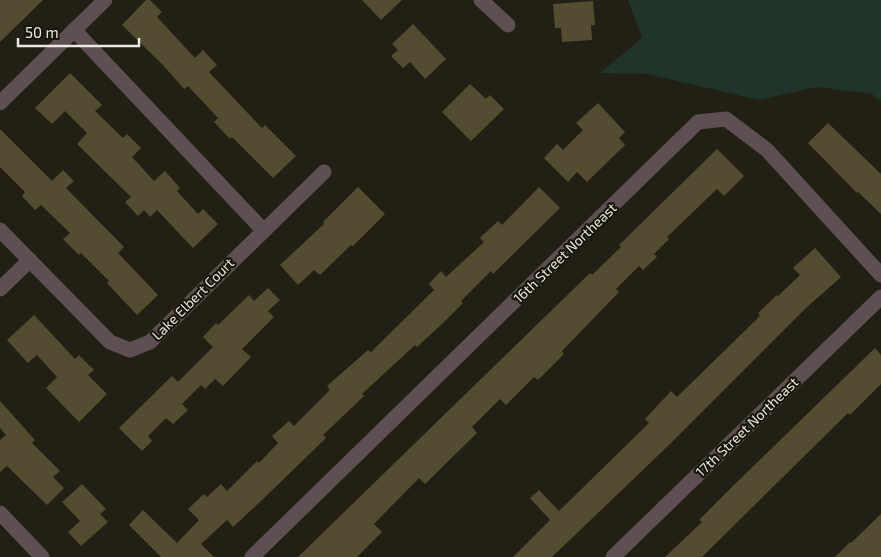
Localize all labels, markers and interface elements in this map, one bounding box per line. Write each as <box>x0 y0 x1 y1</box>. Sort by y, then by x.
scale bar <box>18 15 139 47</box>
text: 50 m <box>25 23 59 41</box>
street label: 16th Street Northeast <box>510 199 620 306</box>
street label: Lake Elbert Court <box>148 254 237 343</box>
street label: 17th Street Northeast <box>692 373 801 480</box>

